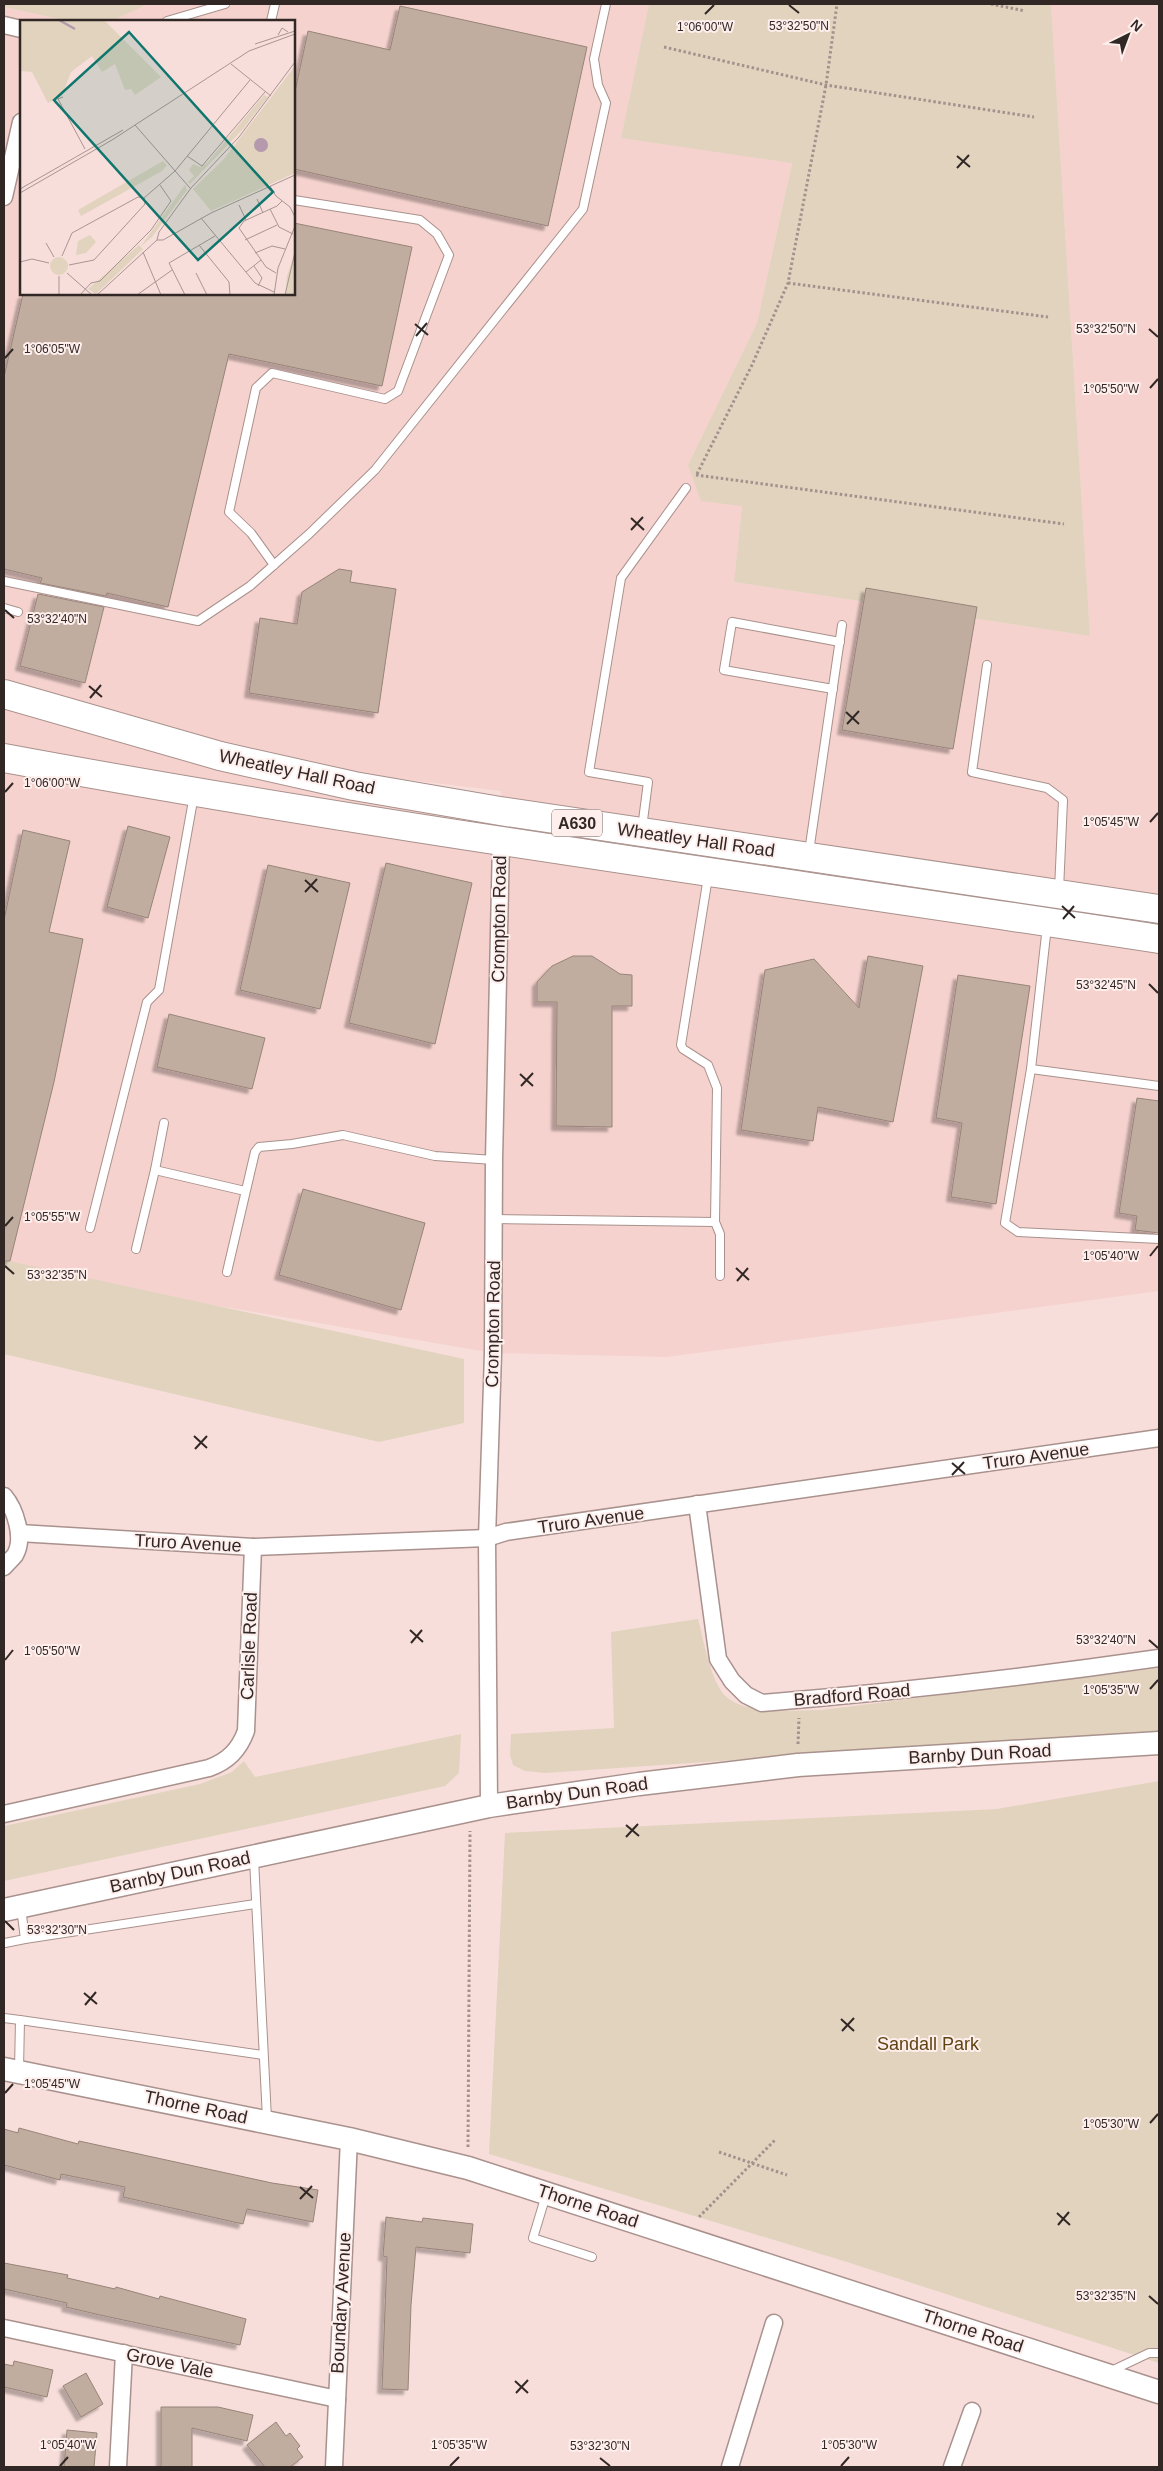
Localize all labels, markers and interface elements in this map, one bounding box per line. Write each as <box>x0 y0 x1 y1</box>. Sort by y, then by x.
north arrow <box>1103 10 1153 60</box>
text: N <box>1128 16 1146 35</box>
text: 53°32'50"N <box>769 19 829 33</box>
inset map <box>20 20 295 295</box>
text: 1°06'00"W <box>677 20 734 34</box>
text: 53°32'50"N <box>1076 322 1136 336</box>
text: 1°06'05"W <box>24 342 81 356</box>
text: 1°05'50"W <box>1083 382 1140 396</box>
text: 53°32'40"N <box>27 612 87 626</box>
street label: Wheatley Hall Road <box>217 746 377 798</box>
text: 1°06'00"W <box>24 776 81 790</box>
road number: A630 <box>552 810 602 836</box>
text: 1°05'45"W <box>1083 815 1140 829</box>
street label: Wheatley Hall Road <box>616 819 776 861</box>
street label: Crompton Road <box>488 855 510 983</box>
text: 53°32'45"N <box>1076 978 1136 992</box>
text: 1°05'55"W <box>24 1210 81 1224</box>
text: 1°05'40"W <box>1083 1249 1140 1263</box>
street label: Crompton Road <box>482 1260 504 1388</box>
text: 53°32'35"N <box>27 1268 87 1282</box>
street label: Truro Avenue <box>982 1439 1090 1473</box>
street label: Truro Avenue <box>537 1503 645 1537</box>
street label: Truro Avenue <box>134 1530 242 1556</box>
street label: Carlisle Road <box>237 1592 261 1700</box>
text: 53°32'40"N <box>1076 1633 1136 1647</box>
text: 1°05'50"W <box>24 1644 81 1658</box>
street label: Bradford Road <box>793 1680 911 1710</box>
text: 1°05'35"W <box>1083 1683 1140 1697</box>
street label: Barnby Dun Road <box>908 1740 1052 1768</box>
street label: Barnby Dun Road <box>505 1773 649 1813</box>
street label: Barnby Dun Road <box>108 1847 252 1897</box>
text: 53°32'30"N <box>27 1923 87 1937</box>
park label: Sandall Park <box>877 2034 980 2054</box>
text: 1°05'45"W <box>24 2077 81 2091</box>
street label: Thorne Road <box>143 2086 249 2128</box>
text: 1°05'30"W <box>1083 2117 1140 2131</box>
street label: Thorne Road <box>535 2180 641 2232</box>
street label: Boundary Avenue <box>327 2232 355 2374</box>
text: 53°32'35"N <box>1076 2289 1136 2303</box>
street label: Thorne Road <box>920 2305 1026 2357</box>
street label: Grove Vale <box>125 2344 215 2382</box>
text: 1°05'40"W <box>40 2438 97 2452</box>
text: 1°05'35"W <box>431 2438 488 2452</box>
text: 1°05'30"W <box>821 2438 878 2452</box>
text: 53°32'30"N <box>570 2439 630 2453</box>

